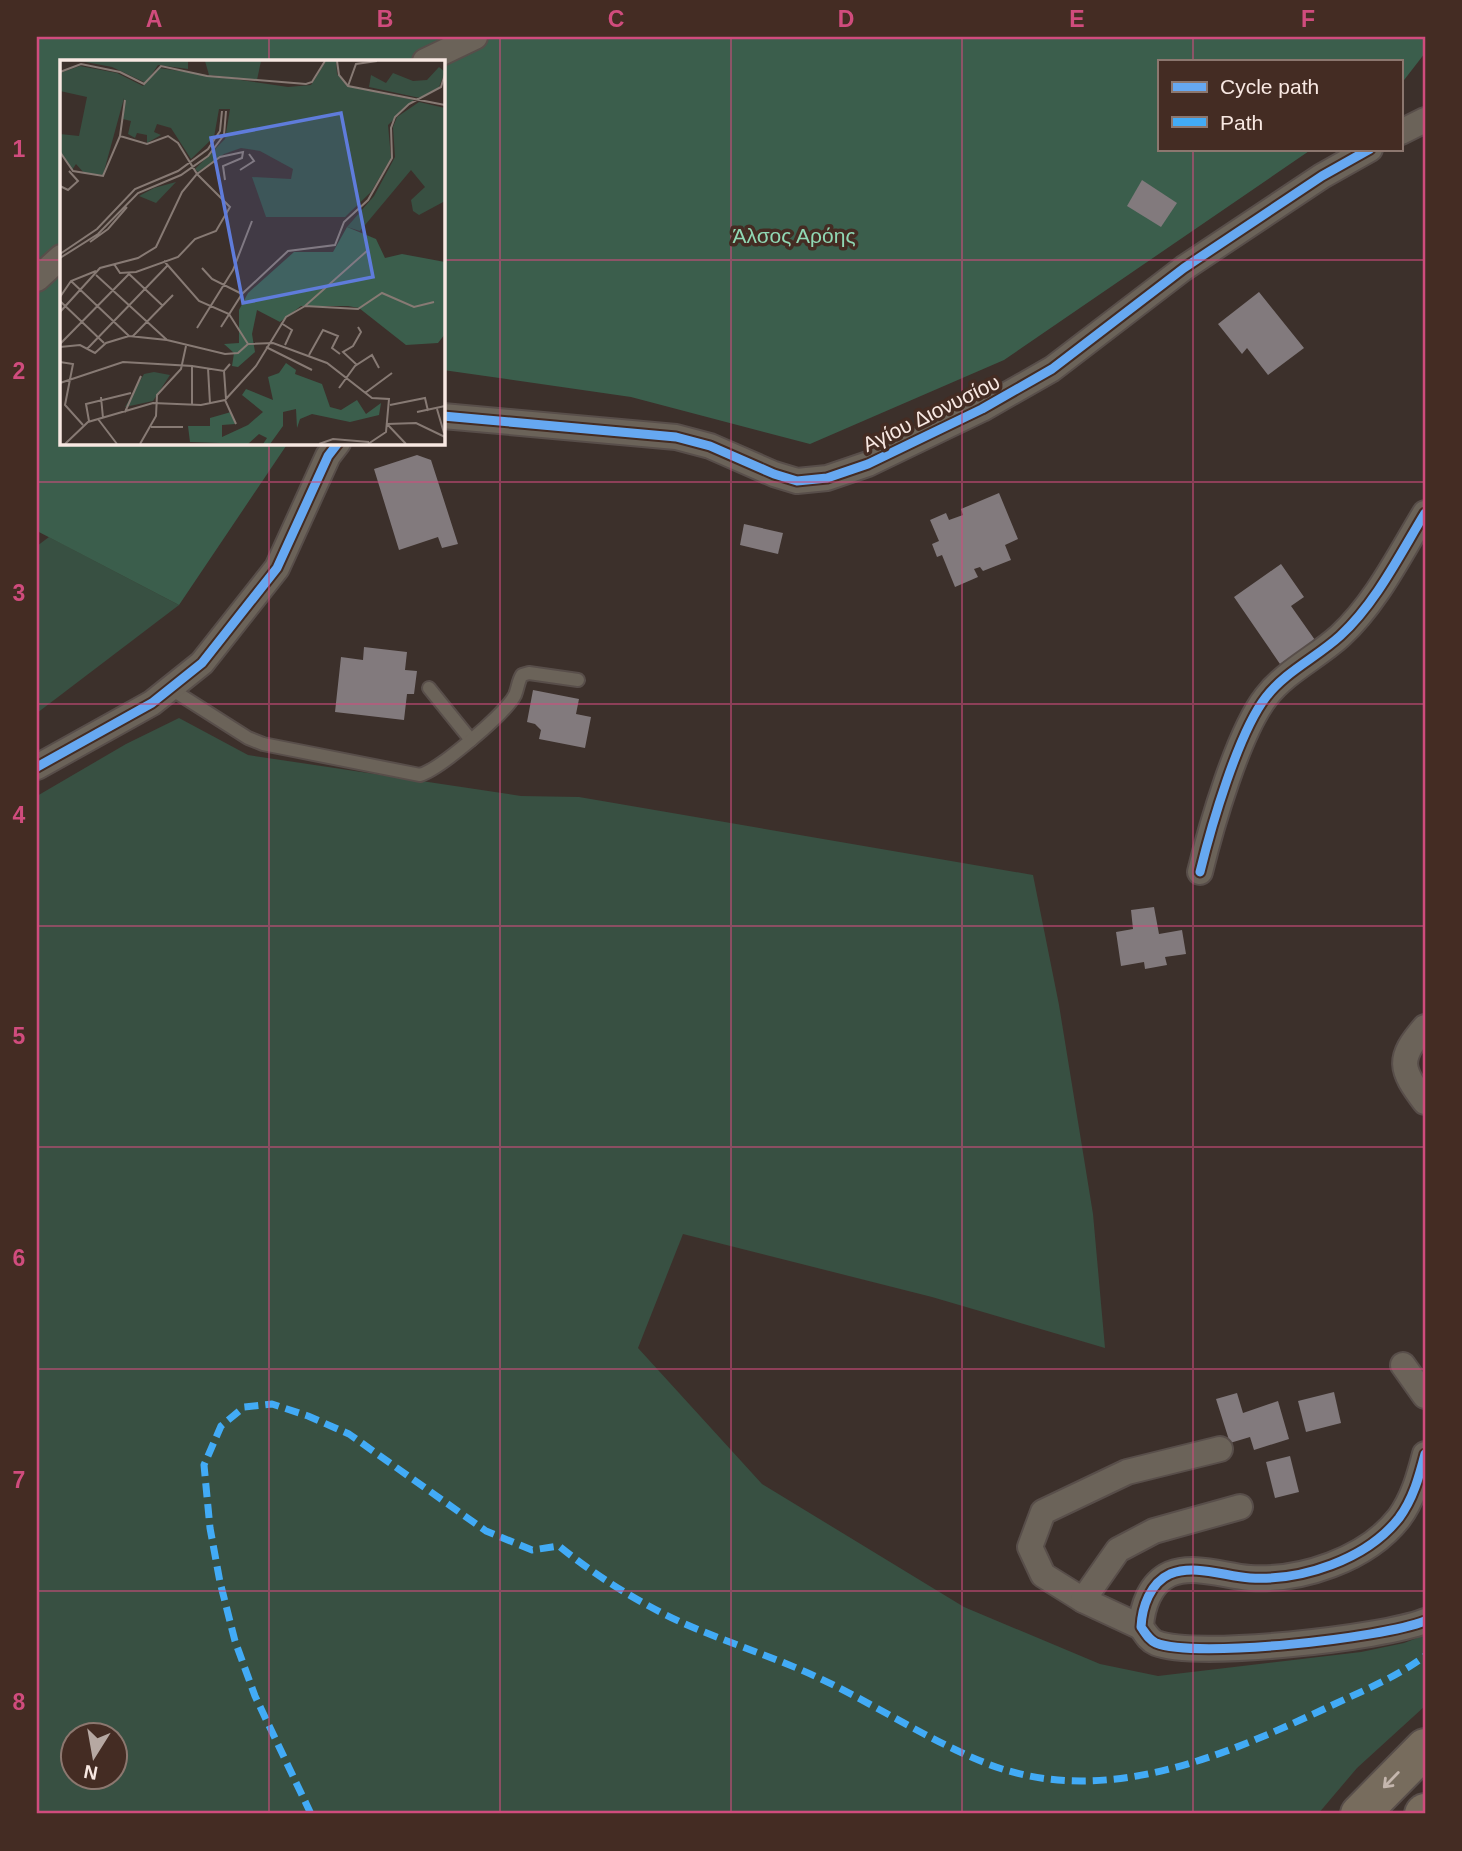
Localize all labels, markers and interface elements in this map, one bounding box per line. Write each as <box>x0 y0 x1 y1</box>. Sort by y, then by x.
text: A <box>146 6 162 32</box>
text: B <box>377 6 393 32</box>
text: C <box>608 6 624 32</box>
text: D <box>838 6 854 32</box>
text: E <box>1069 6 1085 32</box>
text: F <box>1301 6 1315 32</box>
inset map <box>60 60 444 444</box>
legend <box>1158 60 1402 150</box>
text: Cycle path <box>1220 75 1319 98</box>
text: Path <box>1220 111 1263 134</box>
text: 1 <box>13 136 26 162</box>
park label: Άλσος Αρόης <box>732 224 856 247</box>
text: 2 <box>13 358 25 384</box>
street label: Αγίου Διονυσίου <box>859 370 1003 456</box>
text: 3 <box>13 580 25 606</box>
text: 4 <box>13 802 26 828</box>
text: 5 <box>13 1023 26 1049</box>
text: 6 <box>13 1245 25 1271</box>
text: 7 <box>13 1467 25 1493</box>
text: 8 <box>13 1689 26 1715</box>
north arrow <box>60 1722 130 1792</box>
text: N <box>82 1761 100 1784</box>
one-way arrow <box>1383 1771 1400 1788</box>

